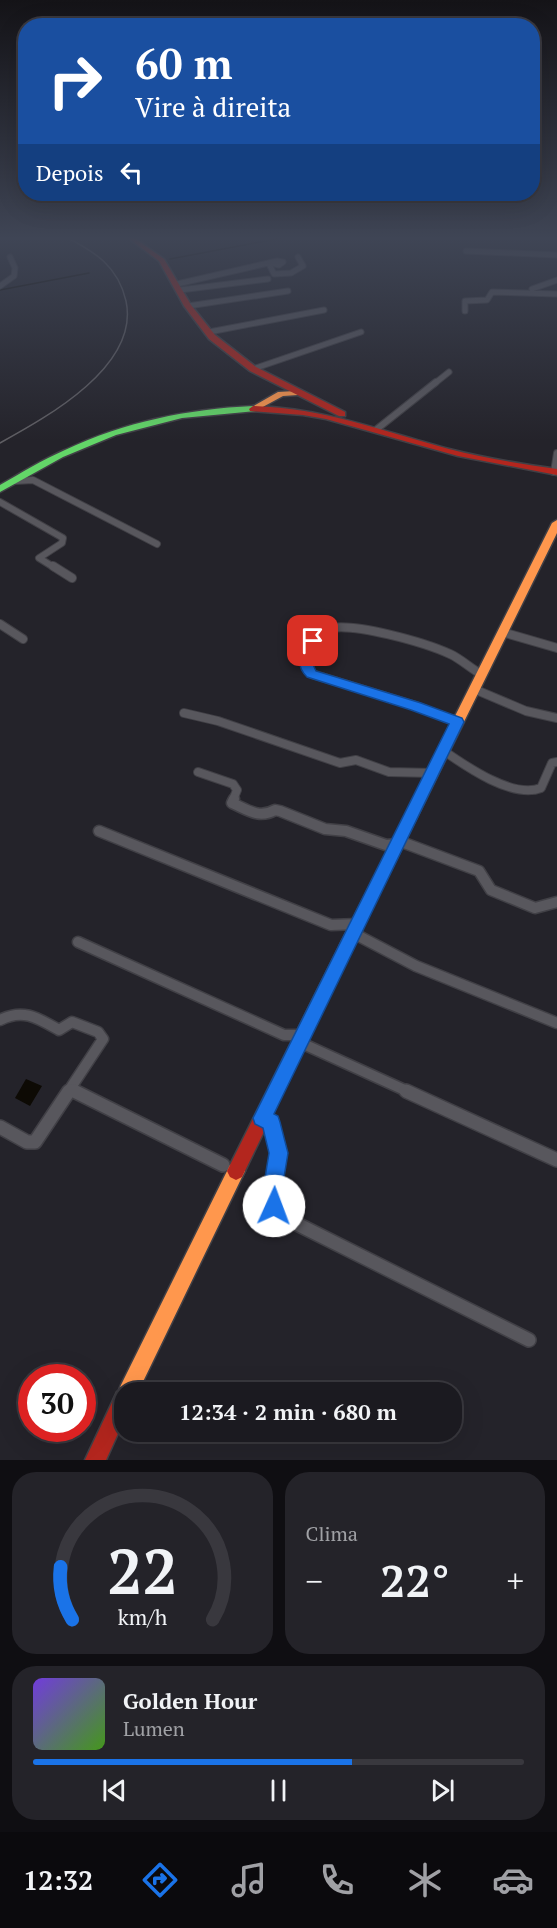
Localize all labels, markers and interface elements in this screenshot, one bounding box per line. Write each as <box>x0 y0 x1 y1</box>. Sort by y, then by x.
text: 60 m <box>135 35 233 91</box>
icon: right <box>36 42 114 120</box>
text: Vire à direita <box>135 89 291 125</box>
icon: left <box>115 156 148 189</box>
text: Depois <box>36 158 103 187</box>
pin <box>287 615 338 666</box>
icon: arrive <box>296 624 329 657</box>
position arrow <box>242 1174 306 1238</box>
speed limit sign: 30 <box>18 1364 96 1442</box>
text: 12:34 · 2 min · 680 m <box>179 1397 397 1426</box>
text: Clima <box>306 1520 358 1547</box>
text: 22 <box>107 1529 178 1612</box>
text: 22° <box>380 1550 449 1610</box>
text: − <box>306 1559 323 1602</box>
text: + <box>506 1559 524 1602</box>
text: km/h <box>117 1603 167 1631</box>
text: Golden Hour <box>123 1686 257 1715</box>
text: Lumen <box>123 1715 185 1742</box>
icon: previous <box>98 1774 131 1807</box>
icon: pause <box>262 1774 295 1807</box>
icon: next <box>426 1774 459 1807</box>
icon: directions <box>139 1859 181 1901</box>
icon: music <box>228 1859 270 1901</box>
icon: phone <box>316 1859 358 1901</box>
icon: climate <box>404 1859 446 1901</box>
icon: car <box>492 1859 534 1901</box>
text: 12:32 <box>23 1862 93 1898</box>

